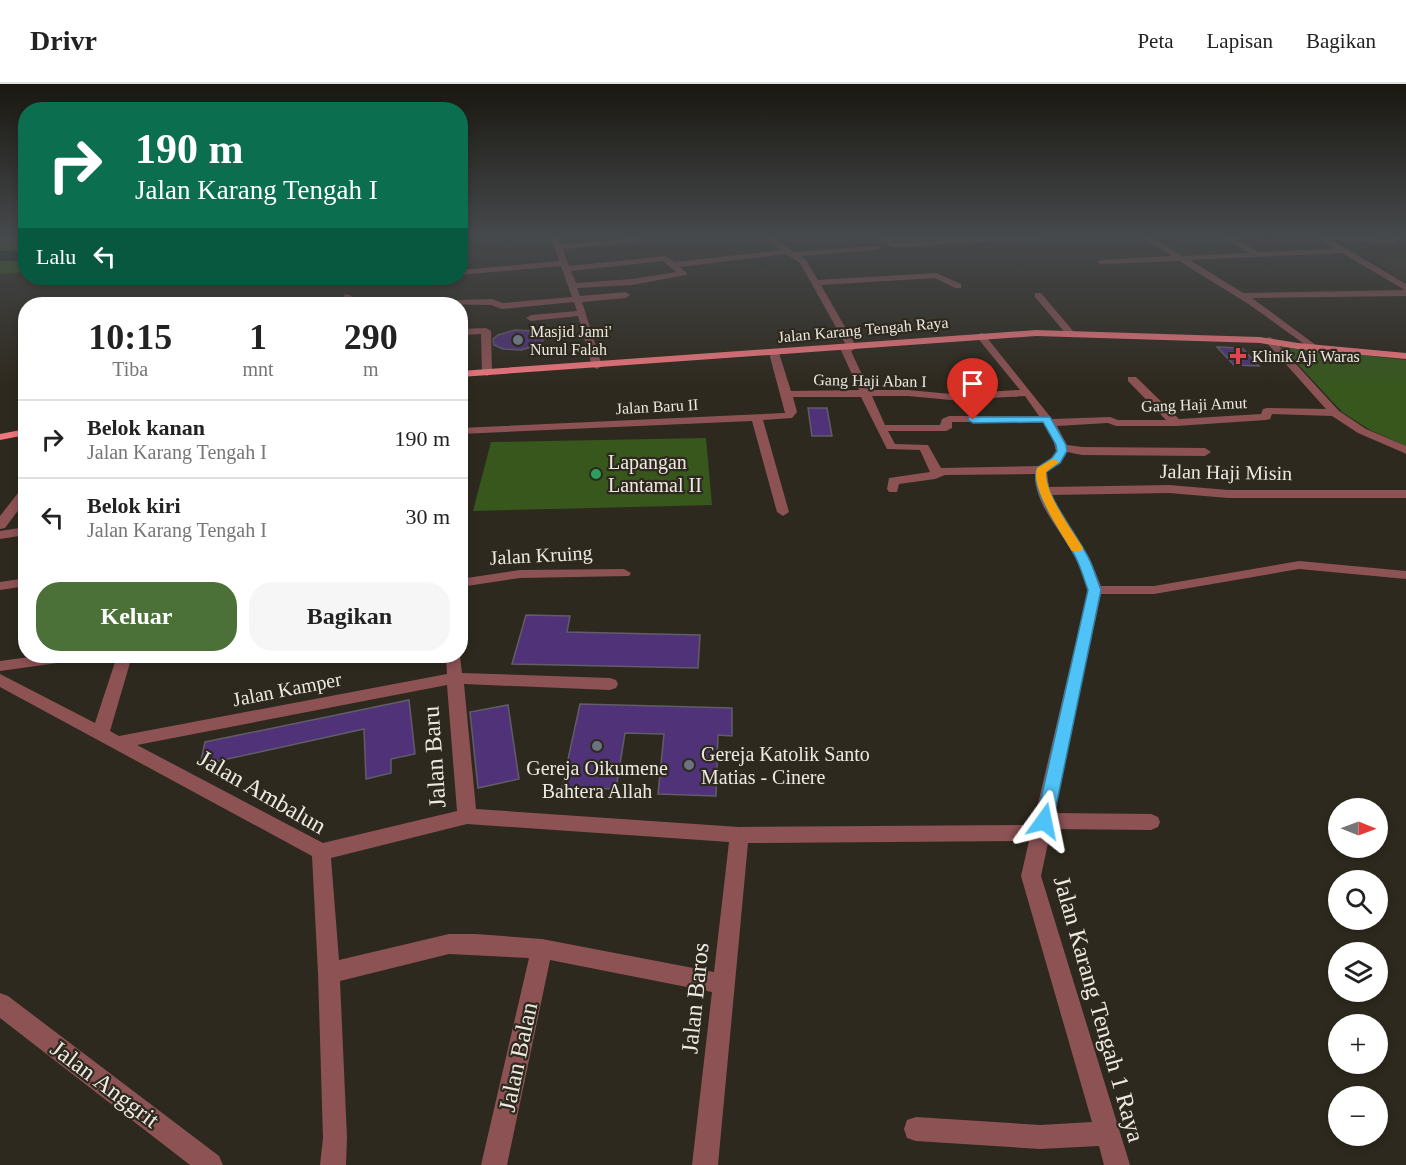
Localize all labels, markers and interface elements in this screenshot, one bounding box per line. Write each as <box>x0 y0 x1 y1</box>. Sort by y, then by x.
text: Drivr <box>30 25 97 56</box>
text: Peta <box>1137 29 1174 53</box>
text: Lapisan <box>1207 29 1273 53</box>
text: Bagikan <box>1306 29 1376 53</box>
icon: right <box>36 126 114 204</box>
text: 190 m <box>135 126 244 172</box>
text: Jalan Karang Tengah I <box>135 175 378 205</box>
icon: left <box>88 240 121 273</box>
text: Lalu <box>36 244 76 269</box>
street label: Jalan Karang Tengah Raya <box>777 314 949 346</box>
text: 10:15 <box>88 317 172 357</box>
text: 1 <box>249 317 267 357</box>
text: 290 <box>344 317 398 357</box>
place label: Masjid Jami' Nurul Falah <box>530 323 612 358</box>
marker: Masjid Jami' Nurul Falah <box>511 333 525 347</box>
marker: Klinik Aji Waras <box>1229 347 1247 365</box>
place label: Klinik Aji Waras <box>1252 348 1360 366</box>
text: Tiba <box>112 358 148 380</box>
text: mnt <box>242 358 274 380</box>
text: m <box>363 358 379 380</box>
pin <box>947 358 998 420</box>
icon: arrive <box>956 367 989 400</box>
street label: Gang Haji Aban I <box>813 371 927 391</box>
street label: Gang Haji Amut <box>1141 394 1248 416</box>
street label: Jalan Baru II <box>615 396 699 417</box>
text: Belok kanan <box>87 415 205 440</box>
icon: right <box>36 423 69 456</box>
text: 190 m <box>394 426 450 451</box>
text: Jalan Karang Tengah I <box>87 441 267 463</box>
place label: Lapangan Lantamal II <box>608 451 702 496</box>
street label: Jalan Haji Misin <box>1160 460 1292 485</box>
marker: Lapangan Lantamal II <box>589 467 603 481</box>
text: Belok kiri <box>87 493 181 518</box>
icon: left <box>36 501 69 534</box>
text: 30 m <box>405 504 450 529</box>
text: Jalan Karang Tengah I <box>87 519 267 541</box>
street label: Jalan Kruing <box>489 541 593 570</box>
button: Keluar <box>36 582 237 651</box>
button: Bagikan <box>249 582 450 651</box>
street label: Jalan Kamper <box>231 668 344 711</box>
street label: Jalan Baru <box>417 705 451 809</box>
marker: Gereja Oikumene Bahtera Allah <box>590 739 604 753</box>
place label: Gereja Katolik Santo Matias - Cinere <box>701 743 870 788</box>
street label: Jalan Ambalun <box>193 745 331 839</box>
place label: Gereja Oikumene Bahtera Allah <box>526 757 668 802</box>
marker: Gereja Katolik Santo Matias - Cinere <box>682 758 696 772</box>
position arrow <box>1012 789 1076 853</box>
north arrow <box>1328 798 1388 858</box>
map controls <box>1328 798 1388 1146</box>
button: search <box>1328 870 1388 930</box>
street label: Jalan Karang Tengah 1 Raya <box>1049 873 1150 1145</box>
street label: Jalan Baros <box>676 941 714 1055</box>
button: layers <box>1328 942 1388 1002</box>
street label: Jalan Balan <box>494 1000 542 1114</box>
button: + <box>1328 1014 1388 1074</box>
street label: Jalan Anggrit <box>46 1035 164 1133</box>
button: − <box>1328 1086 1388 1146</box>

